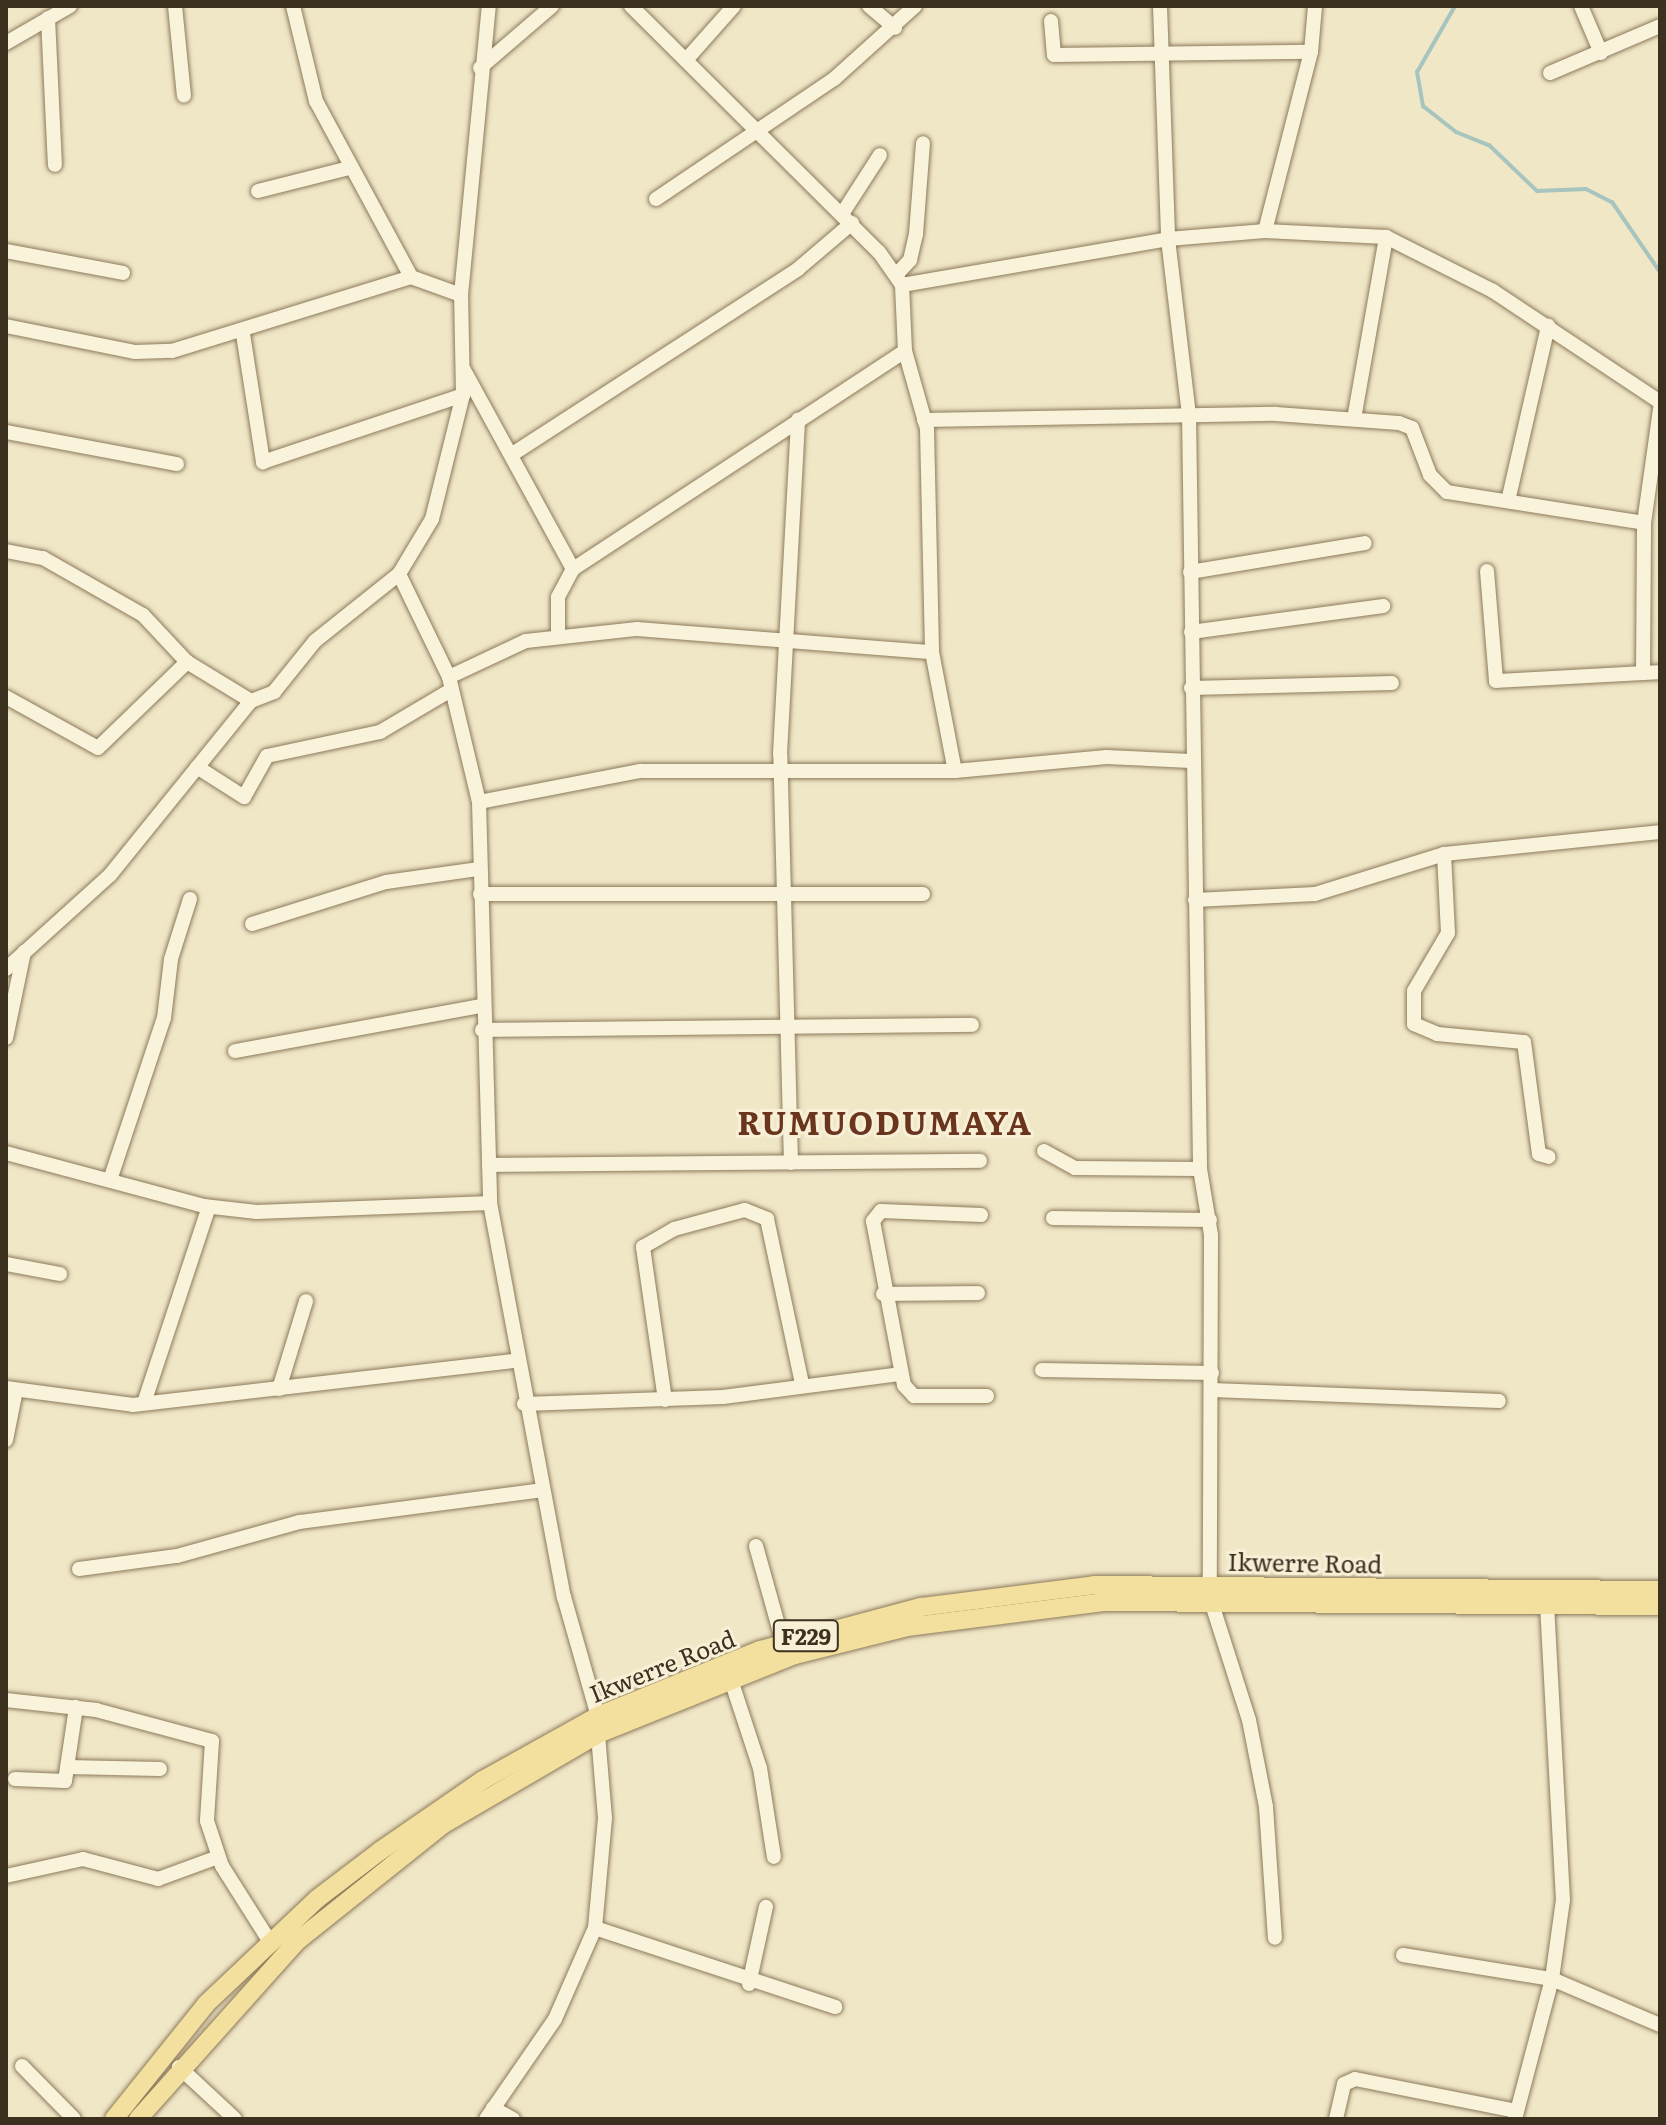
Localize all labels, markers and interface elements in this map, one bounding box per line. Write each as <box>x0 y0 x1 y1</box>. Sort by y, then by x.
district label: RUMUODUMAYA <box>737 1102 1033 1140</box>
street label: Ikwerre Road <box>1228 1546 1382 1578</box>
road number: F229 <box>772 1618 840 1654</box>
street label: Ikwerre Road <box>585 1623 739 1707</box>

